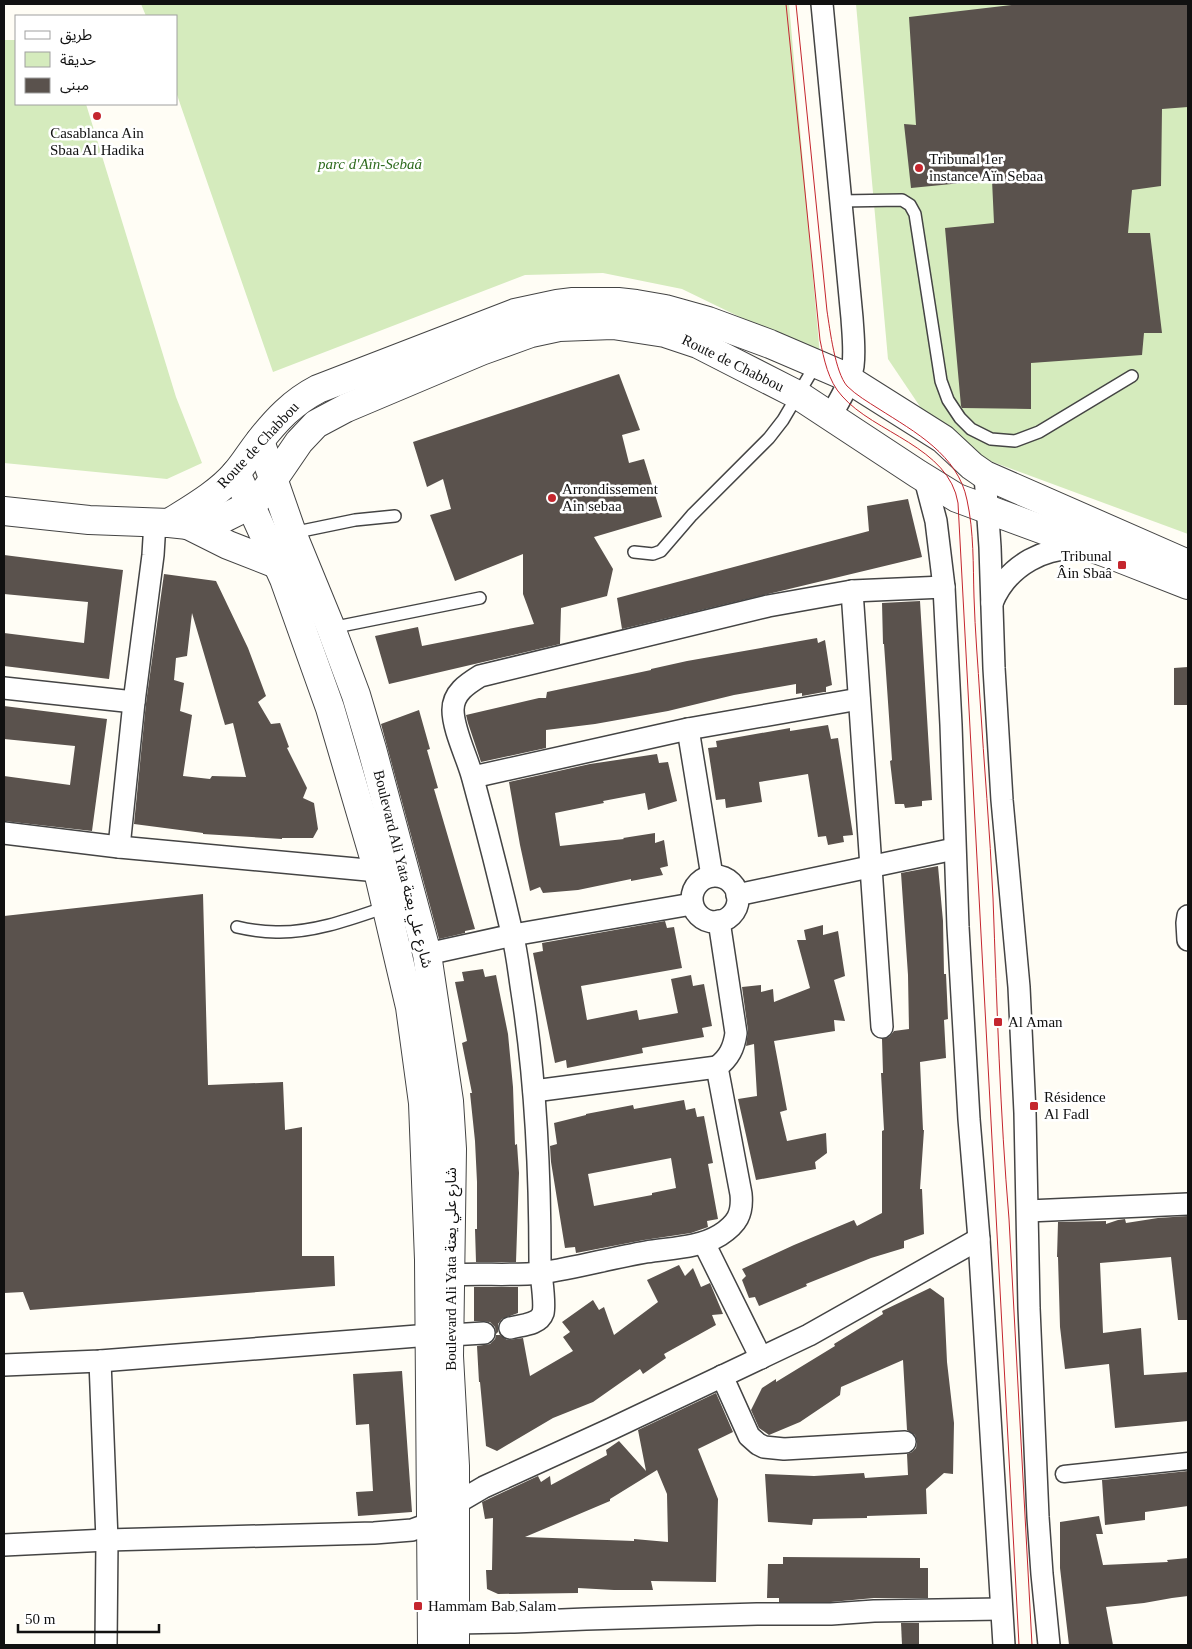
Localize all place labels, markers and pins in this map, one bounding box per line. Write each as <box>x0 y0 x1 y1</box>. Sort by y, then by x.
marker: Casablanca Ain Sbaa Al Hadika <box>91 110 103 122</box>
place label: Casablanca Ain Sbaa Al Hadika <box>50 125 144 158</box>
place label: Tribunal 1er instance Aïn Sebaa <box>929 151 1043 184</box>
marker: Tribunal 1er instance Aïn Sebaa <box>913 162 925 174</box>
place label: Arrondissement Ain sebaa <box>562 481 659 514</box>
marker: Arrondissement Ain sebaa <box>546 492 558 504</box>
place label: Tribunal Âin Sbaâ <box>1057 548 1112 581</box>
marker: Tribunal Âin Sbaâ <box>1116 559 1128 571</box>
place label: Al Aman <box>1008 1014 1063 1030</box>
marker: Al Aman <box>992 1016 1004 1028</box>
place label: Résidence Al Fadl <box>1044 1089 1106 1122</box>
marker: Résidence Al Fadl <box>1028 1100 1040 1112</box>
place label: Hammam Bab Salam <box>428 1598 557 1614</box>
marker: Hammam Bab Salam <box>412 1600 424 1612</box>

